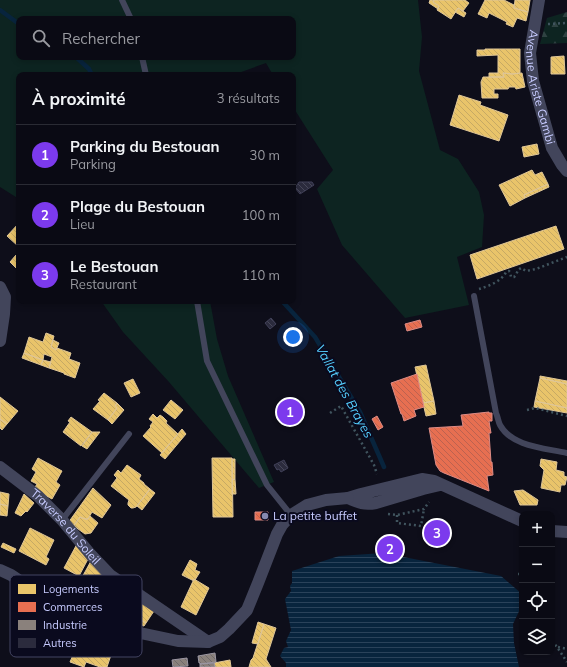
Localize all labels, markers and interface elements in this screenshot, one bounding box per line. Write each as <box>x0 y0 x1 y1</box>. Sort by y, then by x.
search box <box>16 16 296 60</box>
icon: search <box>30 27 52 49</box>
text: Rechercher <box>62 29 140 48</box>
street label: Avenue Ariste Gambi <box>523 29 559 146</box>
text: À proximité <box>32 88 126 109</box>
text: 3 résultats <box>217 90 280 106</box>
text: Parking du Bestouan <box>70 137 220 156</box>
text: 1 <box>41 147 49 163</box>
text: 30 m <box>250 147 280 163</box>
text: Parking <box>70 156 116 172</box>
text: Plage du Bestouan <box>70 197 205 216</box>
text: 2 <box>41 207 49 223</box>
text: 100 m <box>242 207 280 223</box>
text: Lieu <box>70 216 95 232</box>
text: Le Bestouan <box>70 257 158 276</box>
text: 3 <box>41 267 49 283</box>
text: 110 m <box>242 267 280 283</box>
text: Restaurant <box>70 276 137 292</box>
your location <box>283 327 303 347</box>
water label: Vallat des Brayes <box>313 341 377 441</box>
pin: 1 <box>277 397 303 427</box>
street label: Traverse du Soleil <box>28 485 104 567</box>
place label: La petite buffet <box>273 508 357 523</box>
marker: La petite buffet <box>260 511 270 521</box>
map controls <box>519 511 555 655</box>
button: + <box>519 511 555 547</box>
pin: 3 <box>424 518 450 548</box>
pin: 2 <box>377 534 403 564</box>
button: − <box>519 547 555 583</box>
legend <box>10 575 142 657</box>
text: Logements <box>43 582 99 596</box>
button: locate <box>519 583 555 619</box>
text: Commerces <box>43 600 102 614</box>
text: Industrie <box>43 618 87 632</box>
button: layers <box>519 619 555 655</box>
text: Autres <box>43 636 77 650</box>

